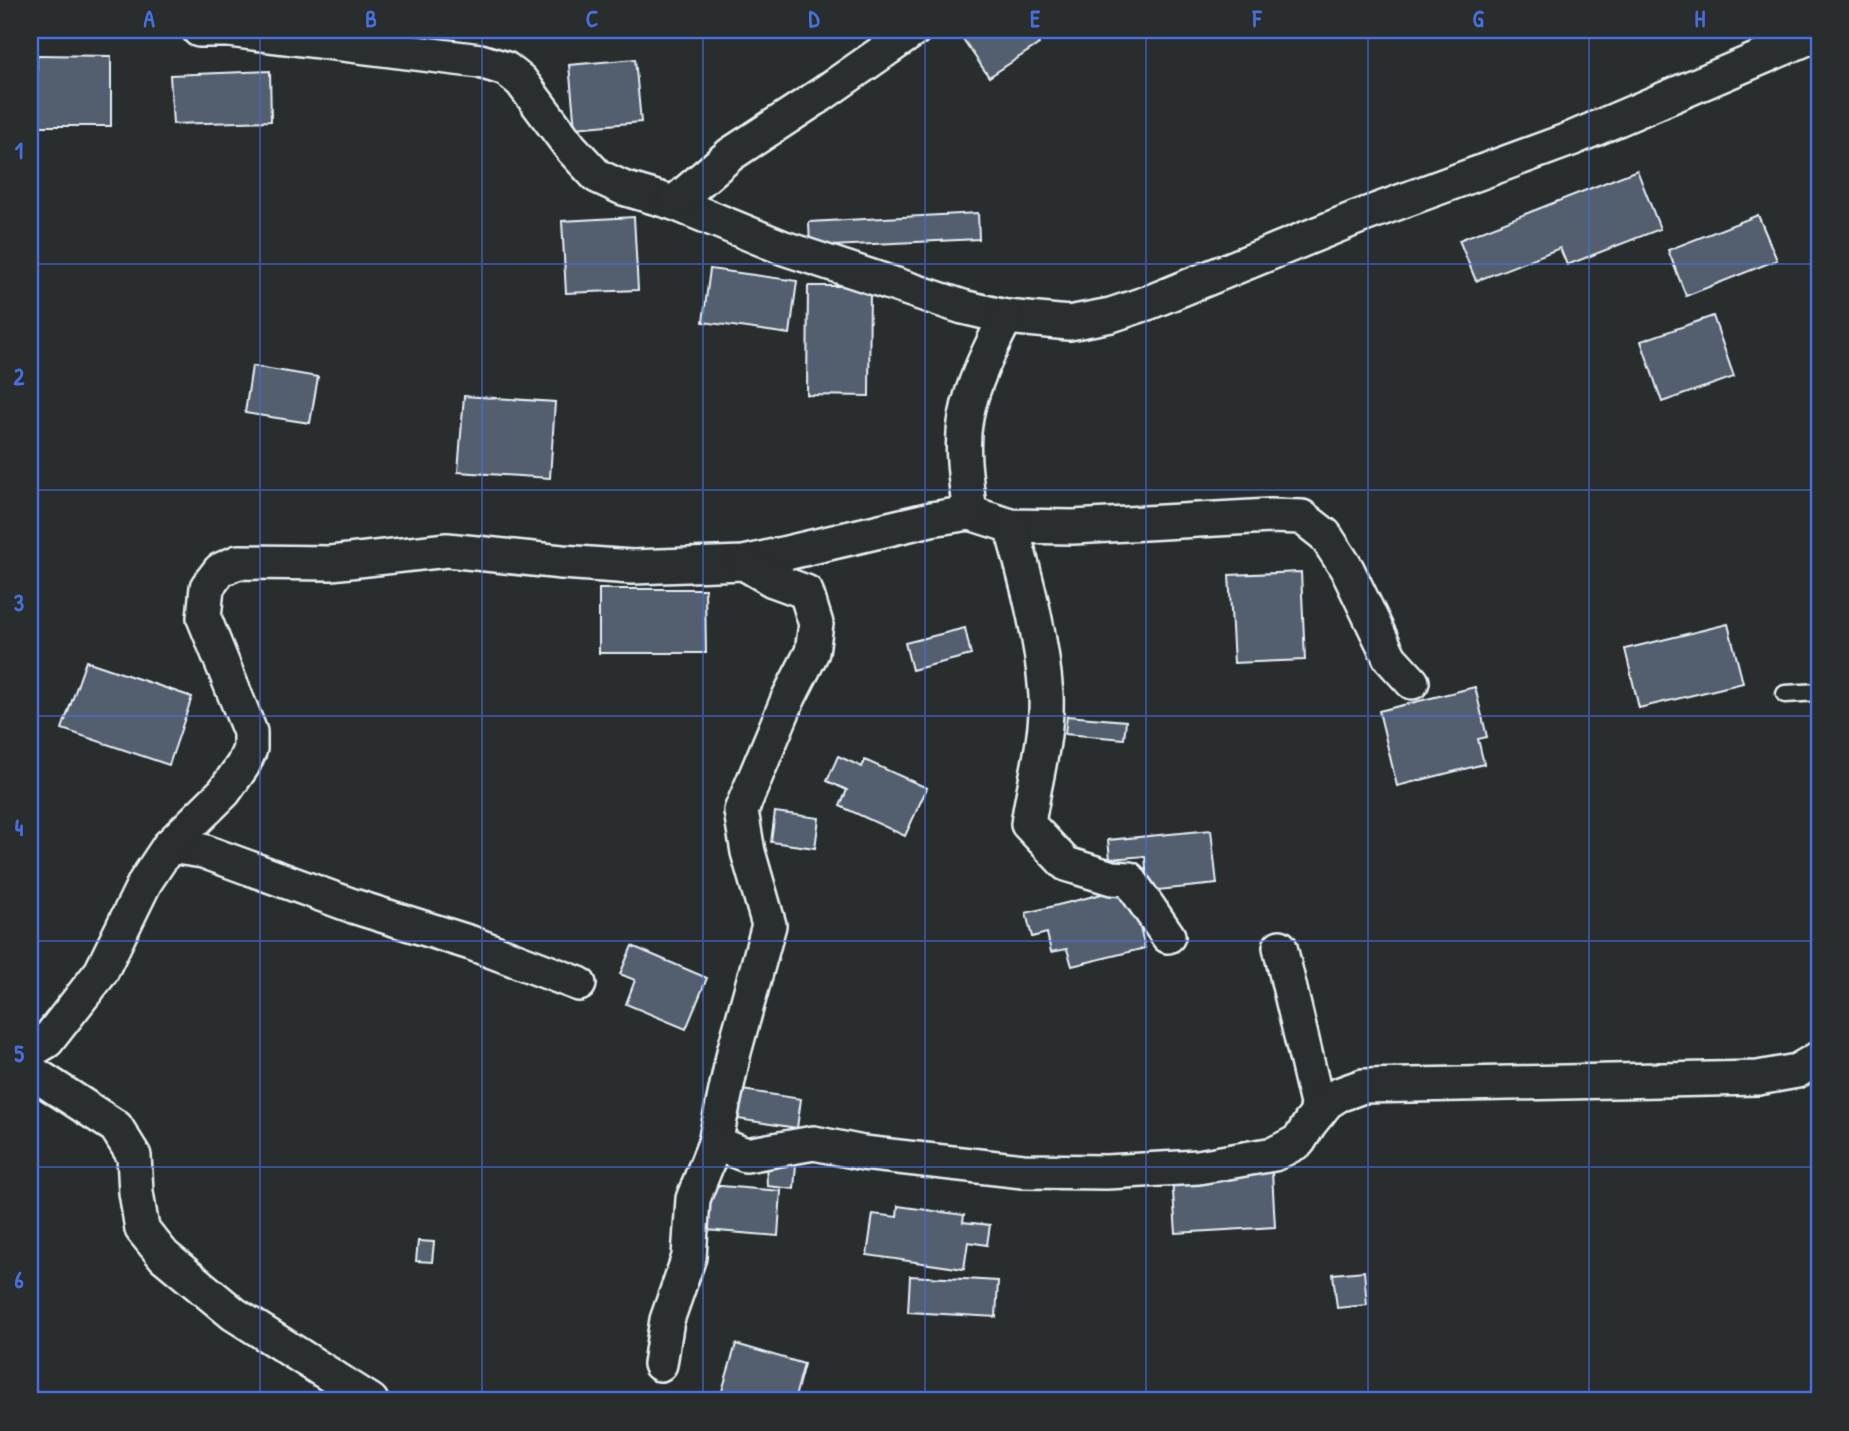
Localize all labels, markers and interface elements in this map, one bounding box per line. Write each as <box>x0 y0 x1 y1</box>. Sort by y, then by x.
text: A <box>143 3 155 34</box>
text: B <box>365 3 377 34</box>
text: C <box>586 3 598 34</box>
text: D <box>809 3 821 34</box>
text: E <box>1030 3 1041 34</box>
text: F <box>1252 3 1263 34</box>
text: G <box>1472 3 1484 34</box>
text: H <box>1695 3 1706 34</box>
text: 1 <box>15 135 23 166</box>
text: 2 <box>14 361 25 392</box>
text: 3 <box>14 587 24 618</box>
text: 4 <box>15 812 24 843</box>
text: 5 <box>14 1038 24 1069</box>
text: 6 <box>14 1264 24 1295</box>

